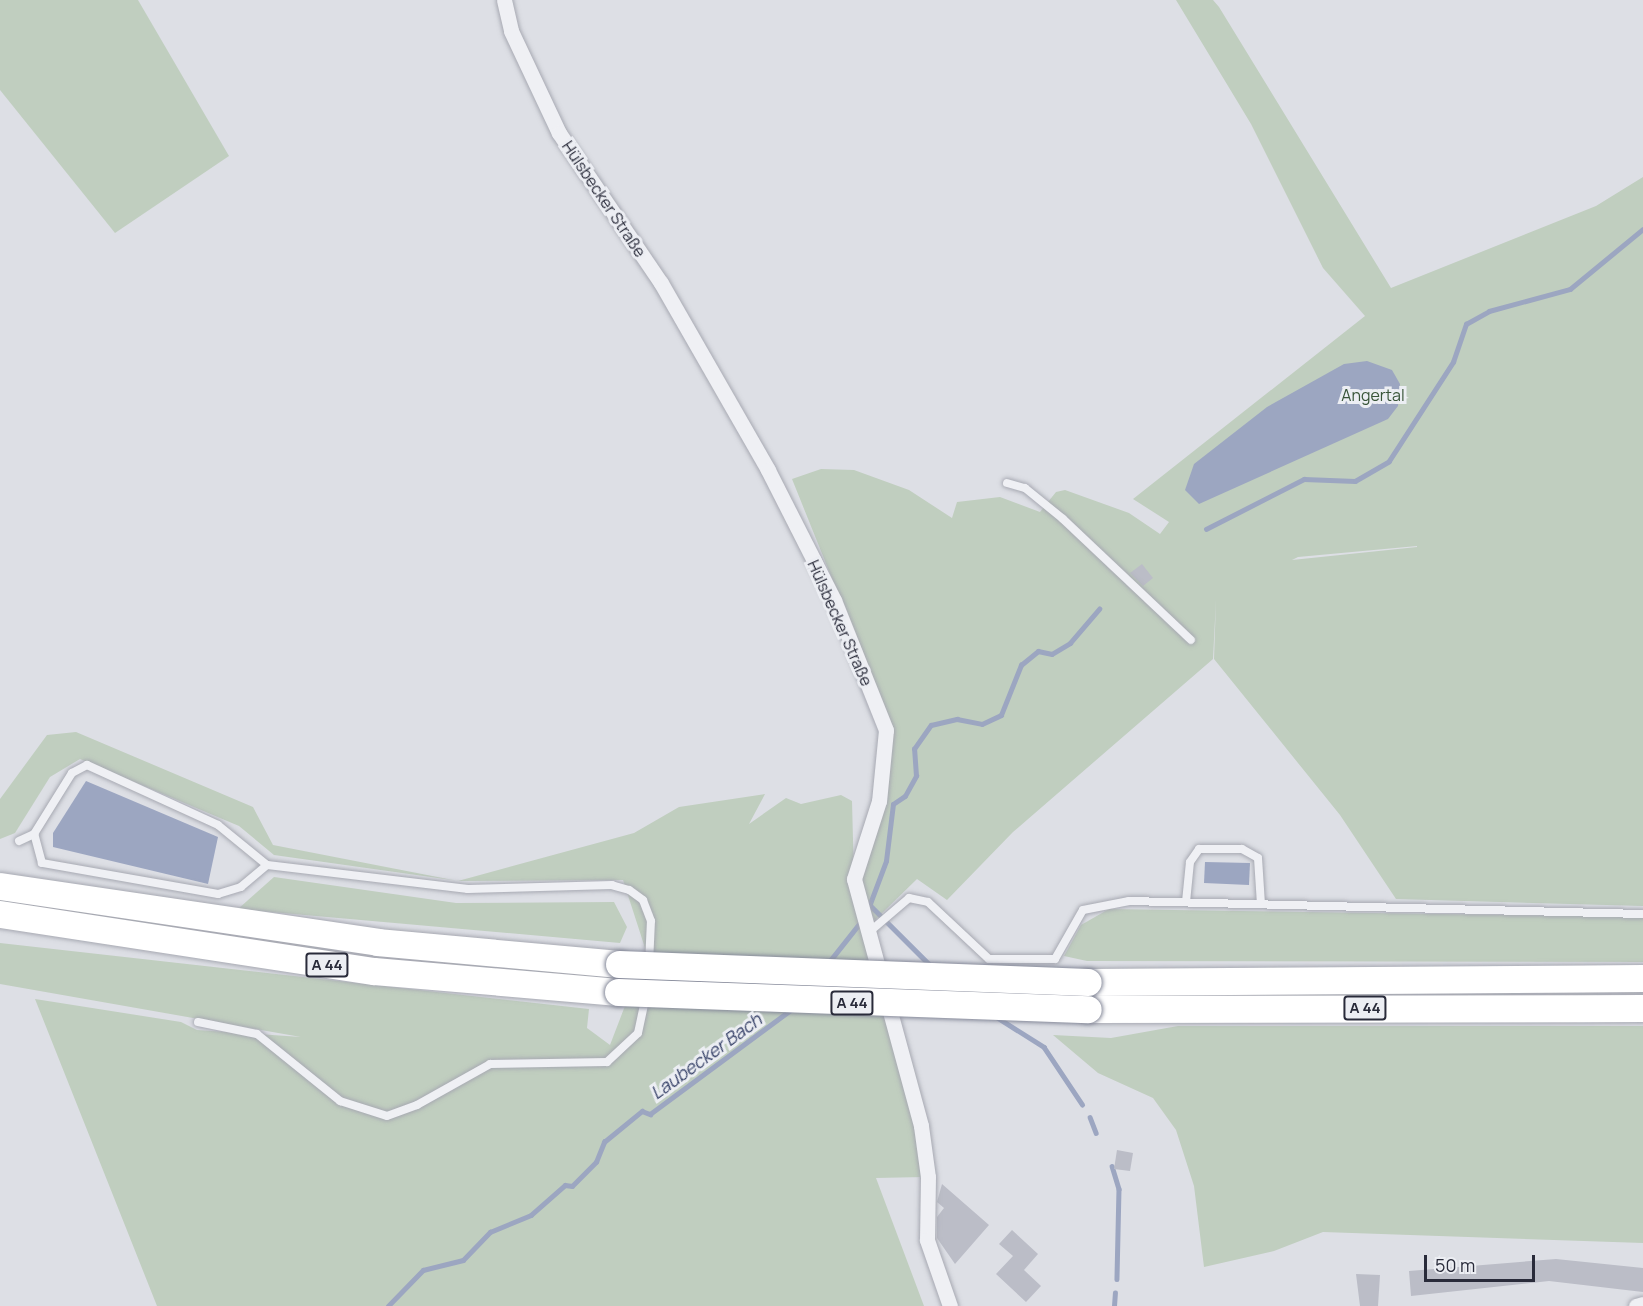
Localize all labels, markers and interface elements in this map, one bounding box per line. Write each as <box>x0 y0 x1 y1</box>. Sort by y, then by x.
street label: Hülsbecker Straße <box>558 137 650 261</box>
park label: Angertal <box>1341 385 1405 405</box>
street label: Hülsbecker Straße <box>804 557 876 689</box>
road number: A 44 <box>304 953 350 977</box>
road number: A 44 <box>830 991 874 1015</box>
road number: A 44 <box>1342 996 1388 1020</box>
water label: Laubecker Bach <box>646 1008 766 1104</box>
scale bar <box>1427 1243 1538 1281</box>
text: 50 m <box>1435 1253 1475 1277</box>

